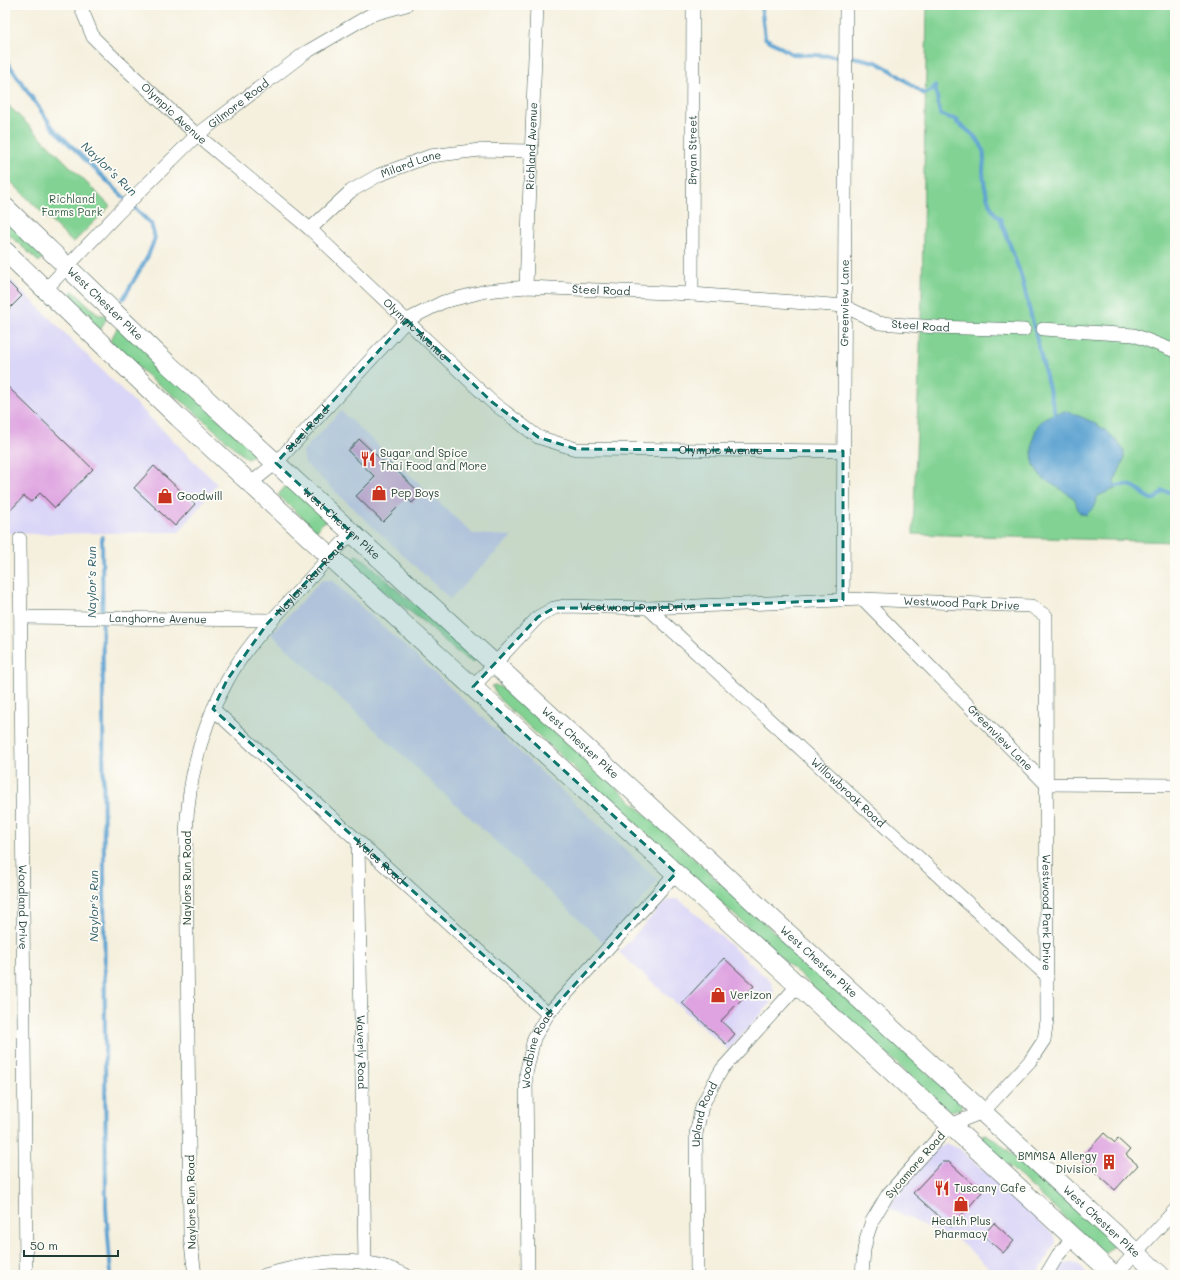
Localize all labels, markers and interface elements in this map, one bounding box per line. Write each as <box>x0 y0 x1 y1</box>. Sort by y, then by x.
street label: Gilmore Road <box>204 75 272 131</box>
street label: Olympic Avenue <box>138 79 210 147</box>
street label: Richland Avenue <box>522 102 540 190</box>
street label: Bryan Street <box>684 115 700 185</box>
water label: Naylor's Run <box>78 138 141 199</box>
street label: Milard Lane <box>378 147 442 181</box>
park label: Richland Farms Park <box>41 191 103 219</box>
street label: Greenview Lane <box>836 259 852 347</box>
street label: West Chester Pike <box>64 263 147 343</box>
street label: Steel Road <box>572 281 631 298</box>
street label: Olympic Avenue <box>380 294 452 364</box>
street label: Steel Road <box>891 316 950 334</box>
street label: Steel Road <box>281 402 332 455</box>
street label: Olympic Avenue <box>679 442 763 457</box>
place label: Sugar and Spice Thai Food and More <box>380 445 487 473</box>
restaurant icon: Sugar and Spice Thai Food and More <box>359 450 377 468</box>
street label: West Chester Pike <box>300 484 384 563</box>
shop icon: Pep Boys <box>370 484 388 502</box>
place label: Pep Boys <box>391 485 439 500</box>
shop icon: Goodwill <box>156 487 174 505</box>
place label: Goodwill <box>177 488 223 503</box>
street label: Naylors Run Road <box>272 539 347 618</box>
water label: Naylor's Run <box>83 546 99 618</box>
street label: Westwood Park Drive <box>903 593 1020 613</box>
street label: Westwood Park Drive <box>580 598 697 615</box>
street label: Langhorne Avenue <box>109 610 207 626</box>
street label: Greenview Lane <box>965 701 1037 774</box>
street label: West Chester Pike <box>539 703 623 782</box>
street label: Willowbrook Road <box>808 754 889 830</box>
street label: Naylors Run Road <box>179 831 194 925</box>
street label: Wales Road <box>352 834 409 887</box>
street label: Westwood Park Drive <box>1040 854 1055 971</box>
street label: Woodland Drive <box>16 864 31 950</box>
water label: Naylor's Run <box>85 870 101 942</box>
street label: West Chester Pike <box>777 922 861 1001</box>
shop icon: Verizon <box>709 986 727 1004</box>
place label: Verizon <box>730 987 772 1002</box>
street label: Woodbine Road <box>518 1005 556 1089</box>
street label: Waverly Road <box>354 1015 370 1089</box>
street label: Upland Road <box>688 1079 720 1147</box>
street label: Sycamore Road <box>881 1128 948 1201</box>
place label: BMMSA Allergy Division <box>1018 1148 1097 1176</box>
building icon: BMMSA Allergy Division <box>1100 1153 1118 1171</box>
street label: Naylors Run Road <box>182 1155 199 1249</box>
restaurant icon: Tuscany Cafe <box>933 1179 951 1197</box>
place label: Tuscany Cafe <box>954 1180 1026 1195</box>
street label: West Chester Pike <box>1060 1182 1144 1261</box>
shop icon: Health Plus Pharmacy <box>952 1195 970 1213</box>
place label: Health Plus Pharmacy <box>931 1213 991 1241</box>
scale bar <box>24 1232 118 1258</box>
text: 50 m <box>30 1237 58 1253</box>

